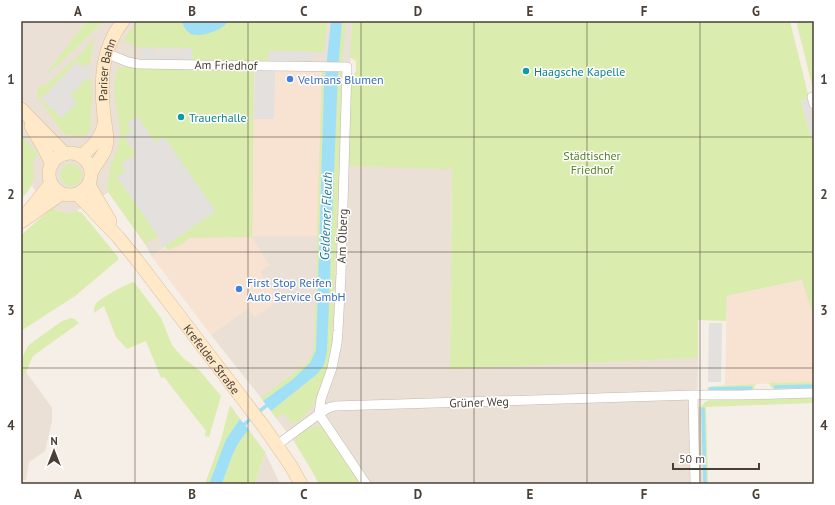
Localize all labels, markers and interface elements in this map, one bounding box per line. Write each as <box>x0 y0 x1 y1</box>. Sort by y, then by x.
text: A <box>74 3 82 20</box>
text: B <box>188 3 196 20</box>
text: C <box>300 3 308 20</box>
text: D <box>414 3 422 20</box>
text: E <box>527 3 534 20</box>
text: F <box>641 3 648 20</box>
text: G <box>752 3 760 20</box>
street label: Pariser Bahn <box>95 35 119 102</box>
street label: Am Friedhof <box>195 57 259 73</box>
place label: Haagsche Kapelle <box>534 64 625 79</box>
marker: Haagsche Kapelle <box>521 66 531 76</box>
text: 1 <box>7 71 15 88</box>
text: 1 <box>820 71 828 88</box>
place label: Velmans Blumen <box>297 72 384 87</box>
marker: Velmans Blumen <box>285 74 295 84</box>
place label: Trauerhalle <box>189 110 247 125</box>
marker: Trauerhalle <box>176 112 186 122</box>
park label: Städtischer Friedhof <box>563 148 621 177</box>
water label: Gelderner Fleuth <box>316 172 336 260</box>
text: 2 <box>7 186 15 203</box>
text: 2 <box>820 186 828 203</box>
street label: Am Ölberg <box>334 208 350 264</box>
place label: First Stop Reifen Auto Service GmbH <box>247 275 346 304</box>
marker: First Stop Reifen Auto Service GmbH <box>234 284 244 294</box>
text: 3 <box>7 302 15 319</box>
text: 3 <box>820 302 828 319</box>
street label: Krefelder Straße <box>181 321 244 397</box>
street label: Grüner Weg <box>449 393 509 411</box>
text: 4 <box>7 417 15 434</box>
text: 4 <box>820 417 828 434</box>
north arrow <box>34 431 74 471</box>
text: N <box>50 434 58 448</box>
scale bar <box>673 445 759 471</box>
text: 50 m <box>679 451 705 466</box>
text: A <box>74 486 82 503</box>
text: B <box>188 486 196 503</box>
text: C <box>300 486 308 503</box>
text: D <box>414 486 422 503</box>
text: E <box>527 486 534 503</box>
text: F <box>641 486 648 503</box>
text: G <box>752 486 760 503</box>

